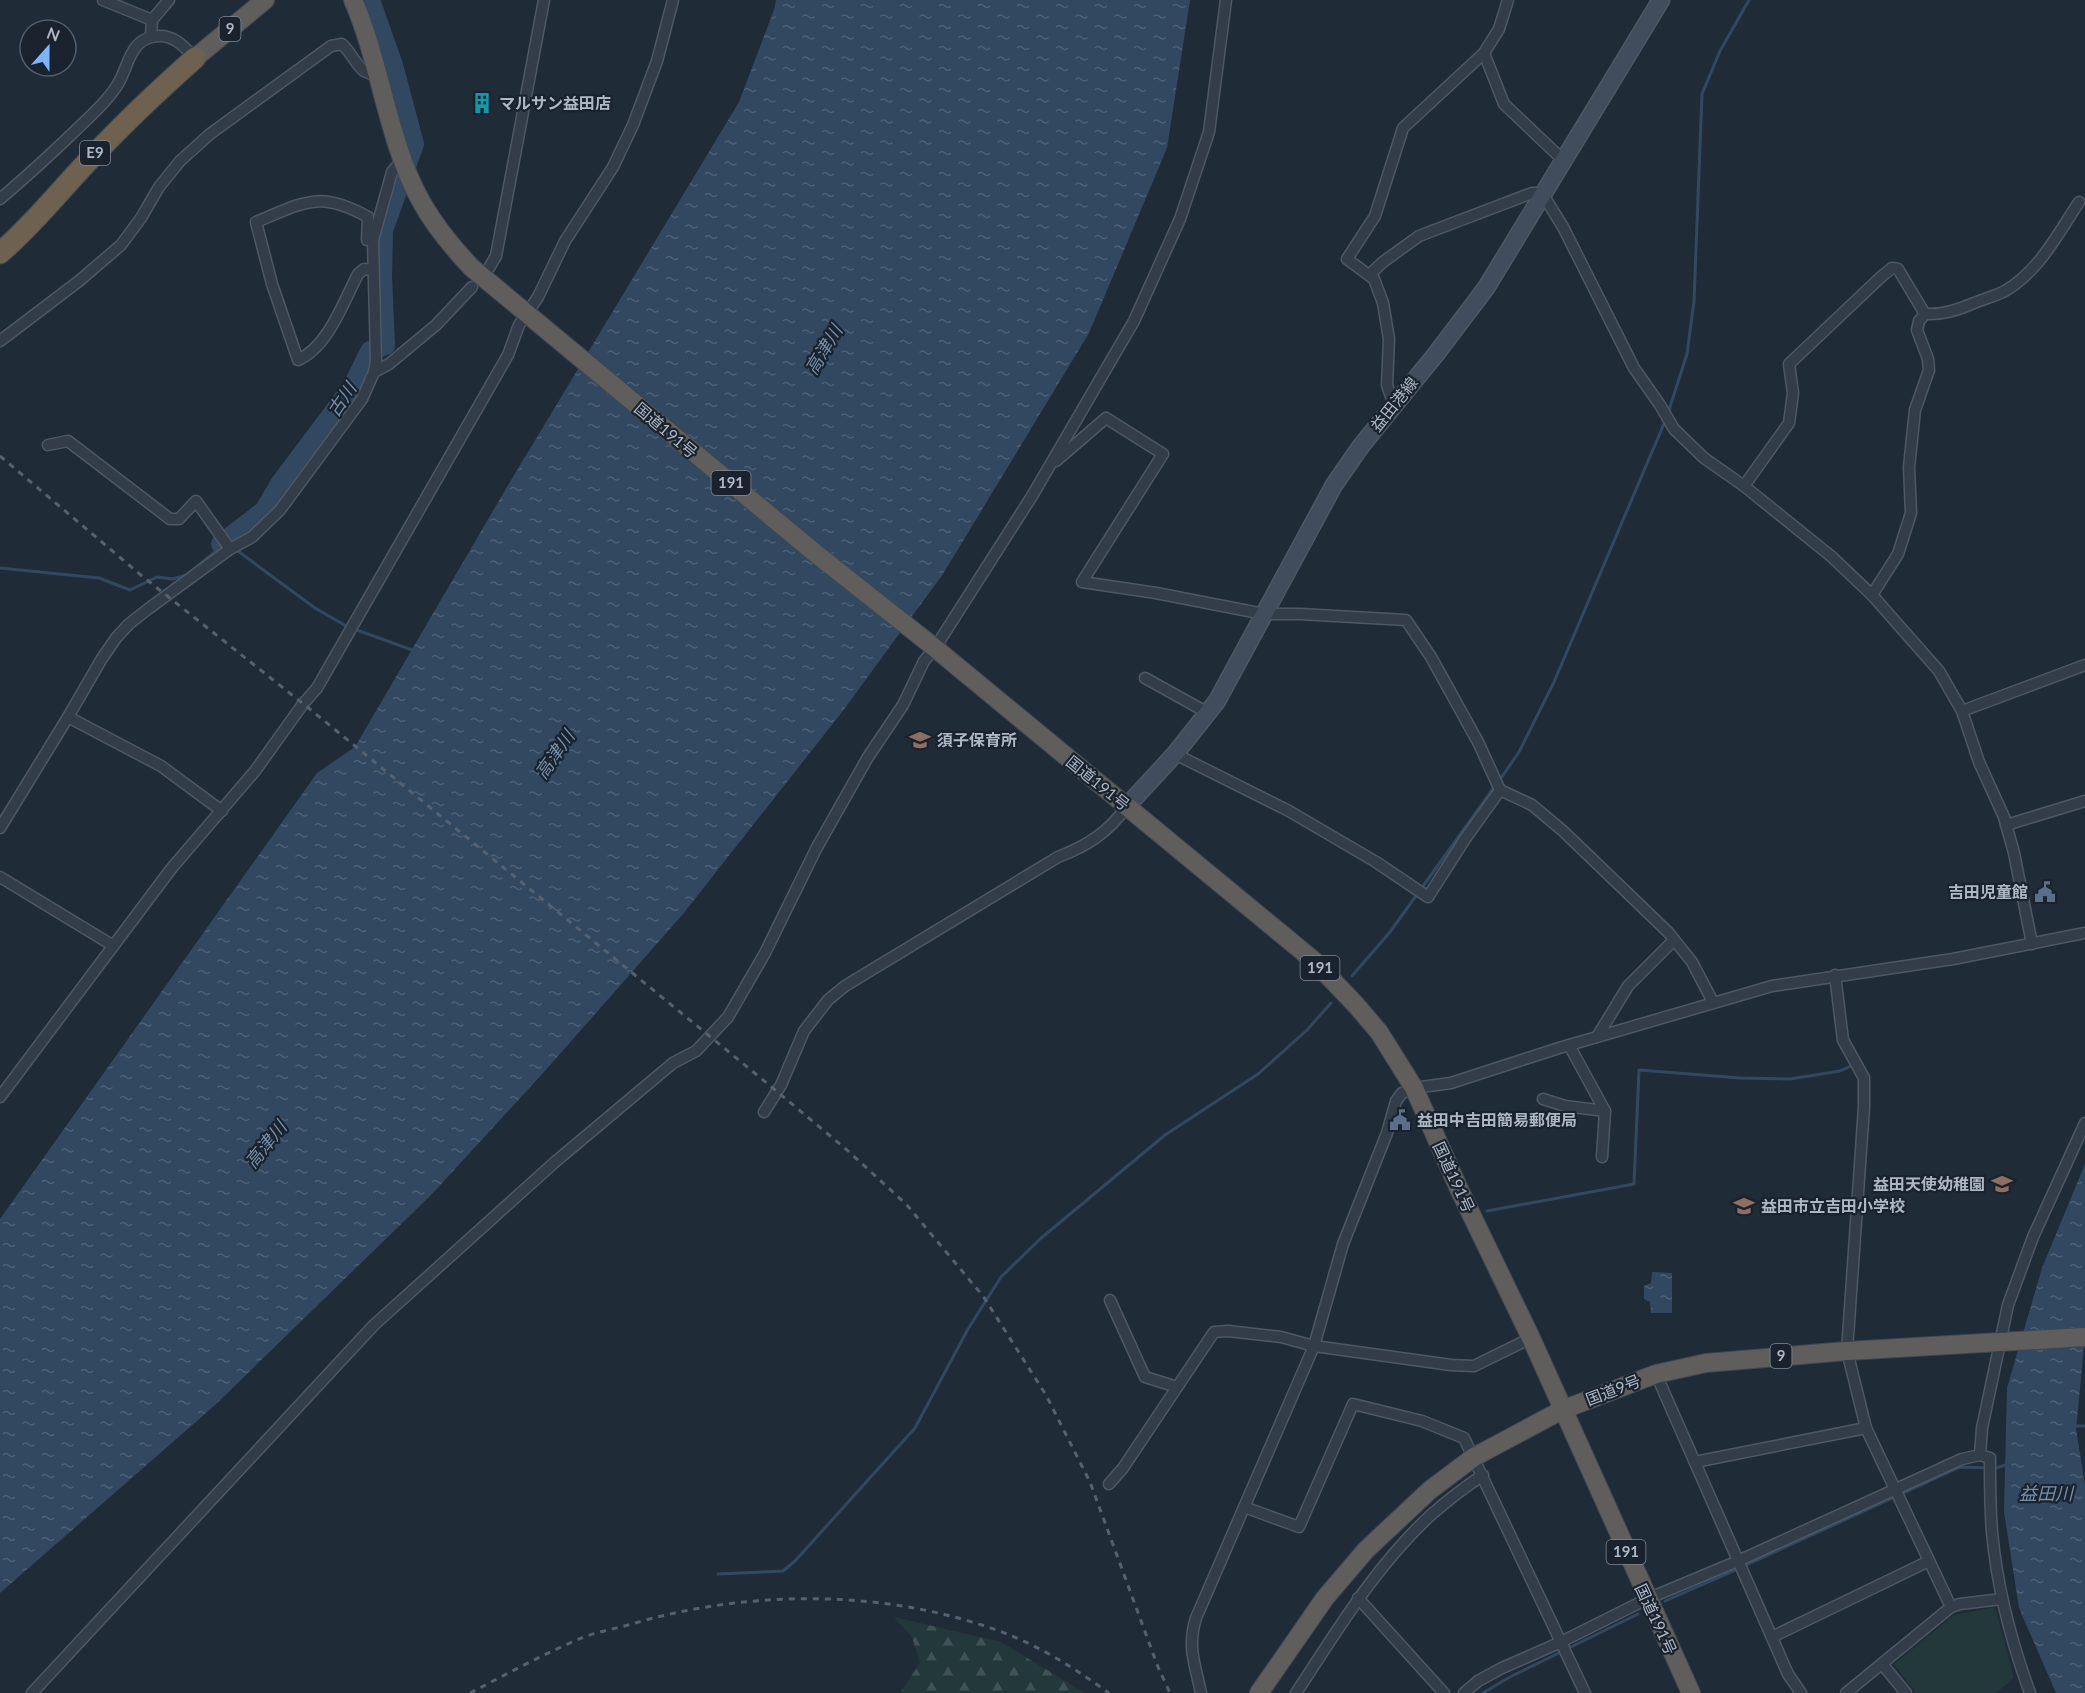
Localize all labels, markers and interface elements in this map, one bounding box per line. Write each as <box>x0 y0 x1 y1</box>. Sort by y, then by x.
road number: 9 <box>220 17 240 41</box>
north arrow <box>18 18 78 78</box>
text: N <box>44 22 63 45</box>
building icon: マルサン益田店 <box>470 91 494 115</box>
place label: マルサン益田店 <box>499 93 611 112</box>
road number: E9 <box>80 141 110 165</box>
water label: 高津川 <box>800 319 848 378</box>
street label: 益田港線 <box>1366 373 1421 435</box>
water label: 古川 <box>322 377 361 421</box>
street label: 国道191号 <box>631 398 701 461</box>
road number: 191 <box>712 471 750 495</box>
water label: 高津川 <box>530 724 580 783</box>
school or university icon: 須子保育所 <box>908 728 932 752</box>
place label: 須子保育所 <box>937 730 1017 749</box>
street label: 国道191号 <box>1063 751 1134 814</box>
public building icon: 吉田児童館 <box>2033 880 2057 904</box>
place label: 吉田児童館 <box>1948 882 2028 901</box>
road number: 191 <box>1300 956 1340 980</box>
public building icon: 益田中吉田簡易郵便局 <box>1388 1108 1412 1132</box>
place label: 益田中吉田簡易郵便局 <box>1417 1110 1577 1129</box>
water label: 高津川 <box>240 1115 292 1172</box>
street label: 国道191号 <box>1430 1138 1479 1215</box>
school or university icon: 益田天使幼稚園 <box>1990 1172 2014 1196</box>
place label: 益田天使幼稚園 <box>1873 1174 1985 1193</box>
school or university icon: 益田市立吉田小学校 <box>1732 1194 1756 1218</box>
place label: 益田市立吉田小学校 <box>1761 1196 1905 1215</box>
road number: 9 <box>1770 1344 1792 1368</box>
street label: 国道9号 <box>1583 1370 1643 1409</box>
water label: 益田川 <box>2019 1482 2075 1504</box>
road number: 191 <box>1606 1540 1646 1564</box>
street label: 国道191号 <box>1632 1580 1681 1657</box>

